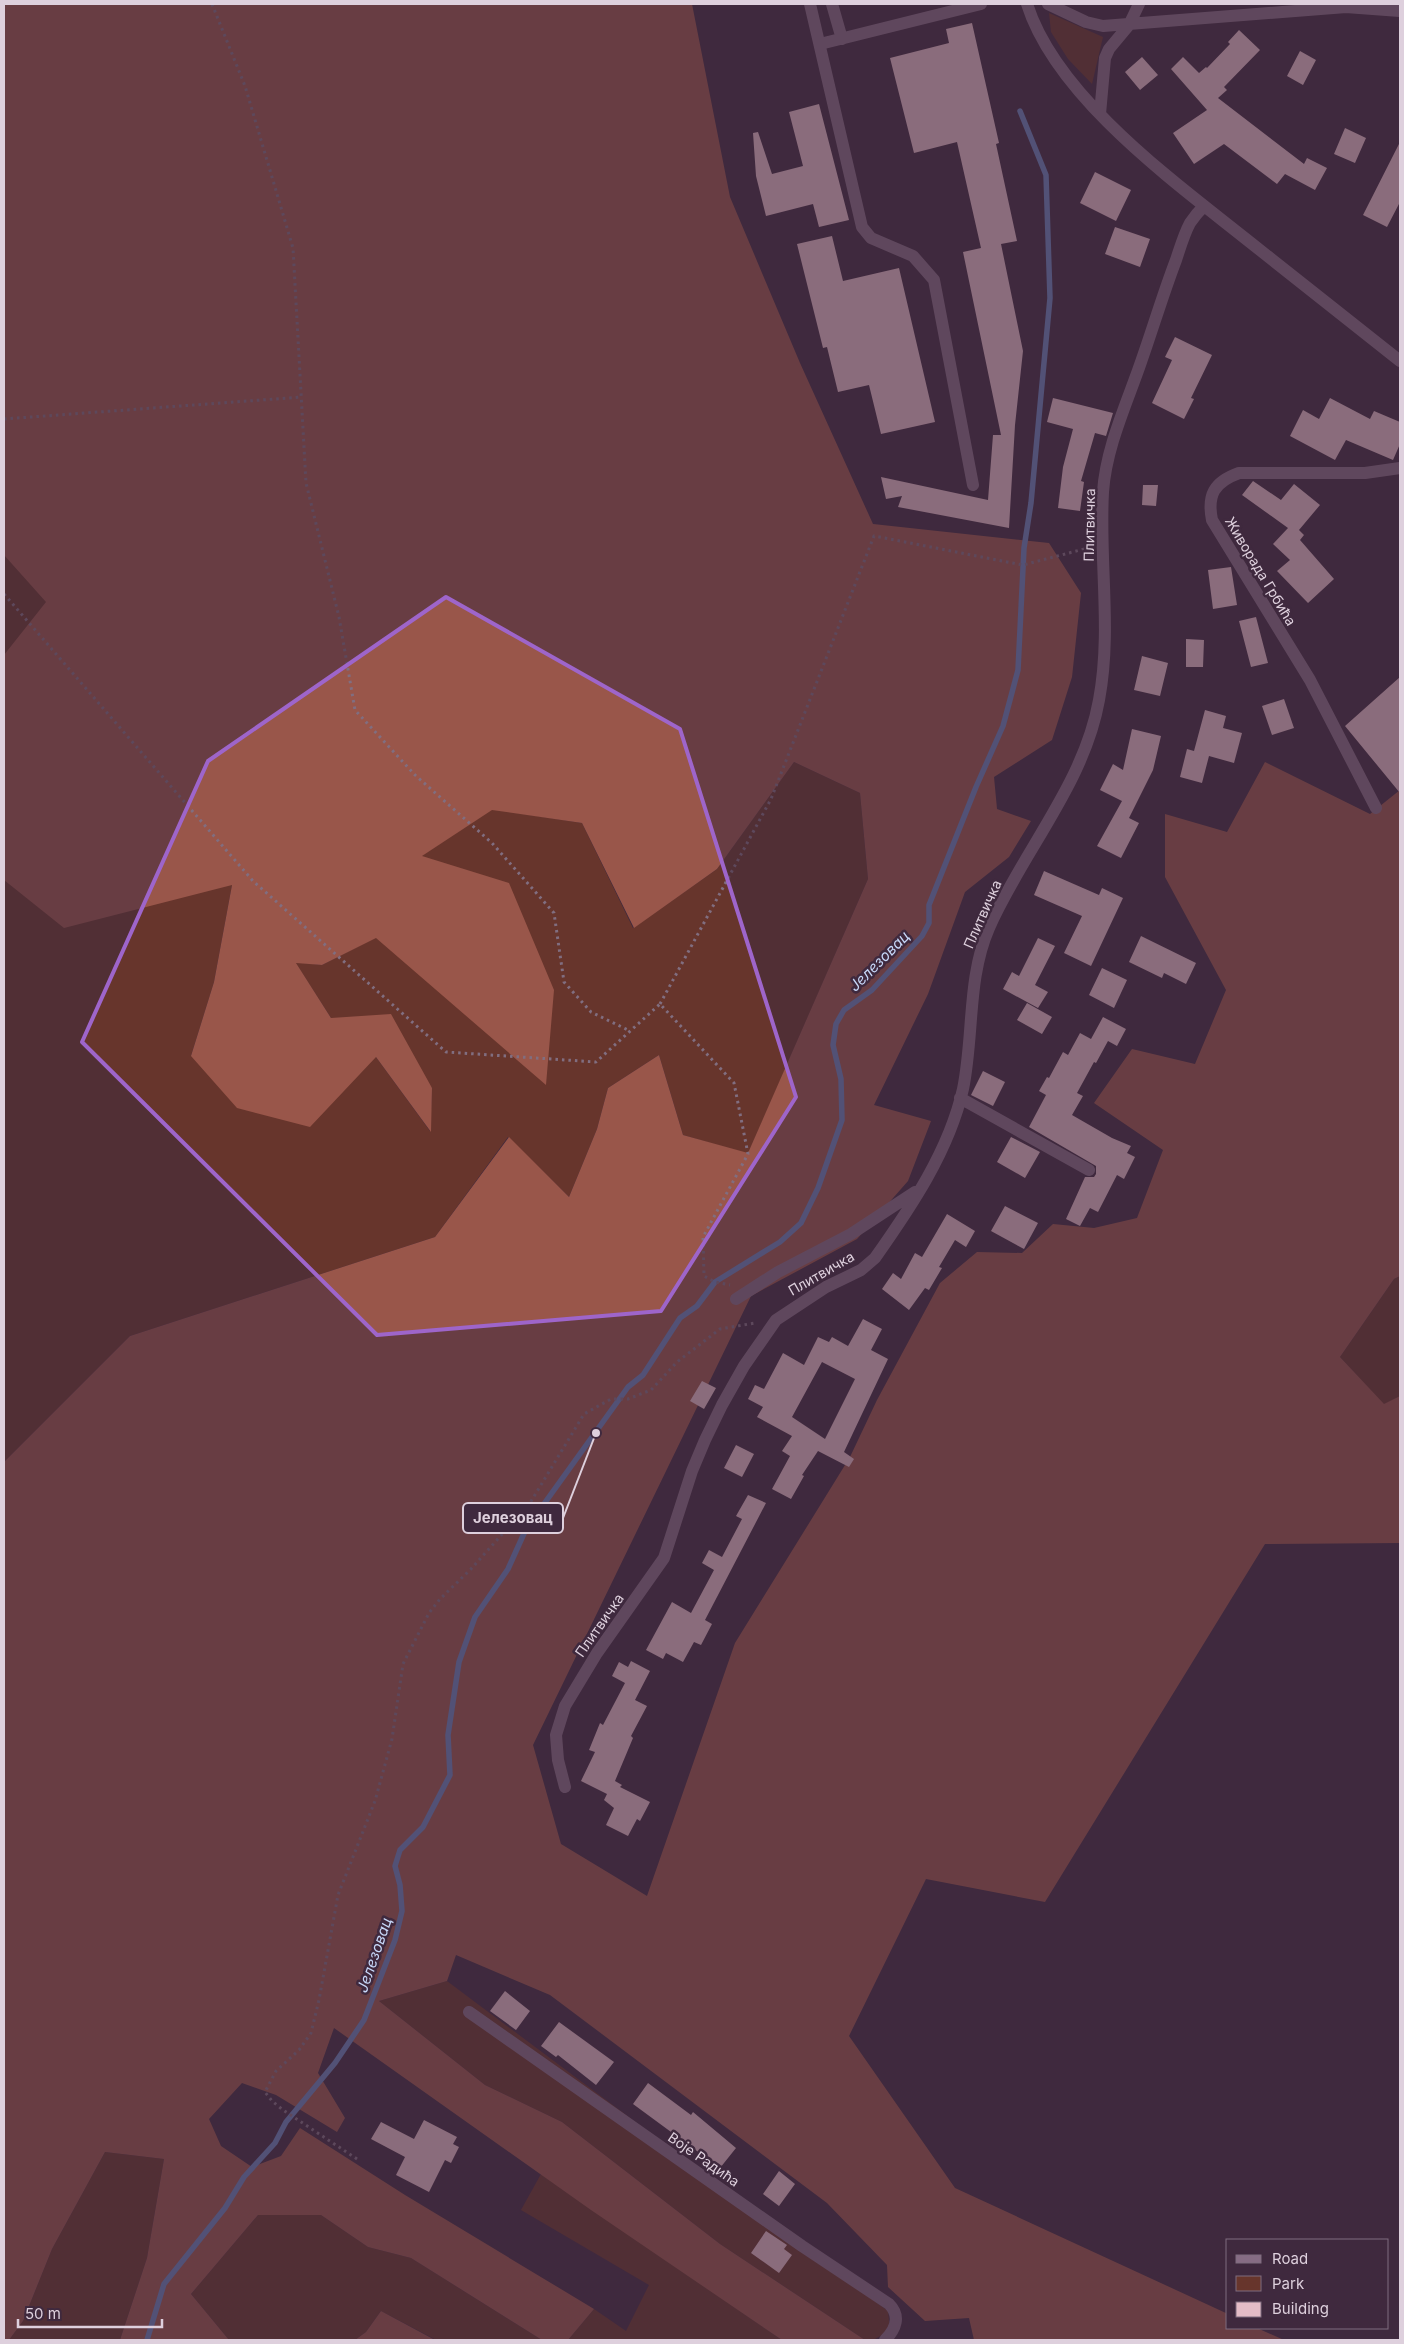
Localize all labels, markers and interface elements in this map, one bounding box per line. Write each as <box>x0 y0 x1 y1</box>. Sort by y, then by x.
street label: Плитвичка <box>1080 488 1098 562</box>
street label: Живорада Грбића <box>1222 514 1300 628</box>
street label: Плитвичка <box>959 877 1005 951</box>
water label: Јелезовац <box>845 927 913 995</box>
street label: Плитвичка <box>785 1247 857 1299</box>
callout: Јелезовац <box>463 1503 563 1533</box>
text: Јелезовац <box>473 1508 553 1527</box>
street label: Плитвичка <box>571 1590 627 1660</box>
water label: Јелезовац <box>352 1915 396 1995</box>
street label: Воје Радића <box>665 2128 743 2190</box>
legend <box>1226 2239 1389 2329</box>
text: Road <box>1272 2249 1308 2268</box>
text: Park <box>1272 2274 1305 2293</box>
scale bar <box>18 2296 161 2328</box>
text: Building <box>1272 2299 1329 2318</box>
text: 50 m <box>25 2304 61 2323</box>

